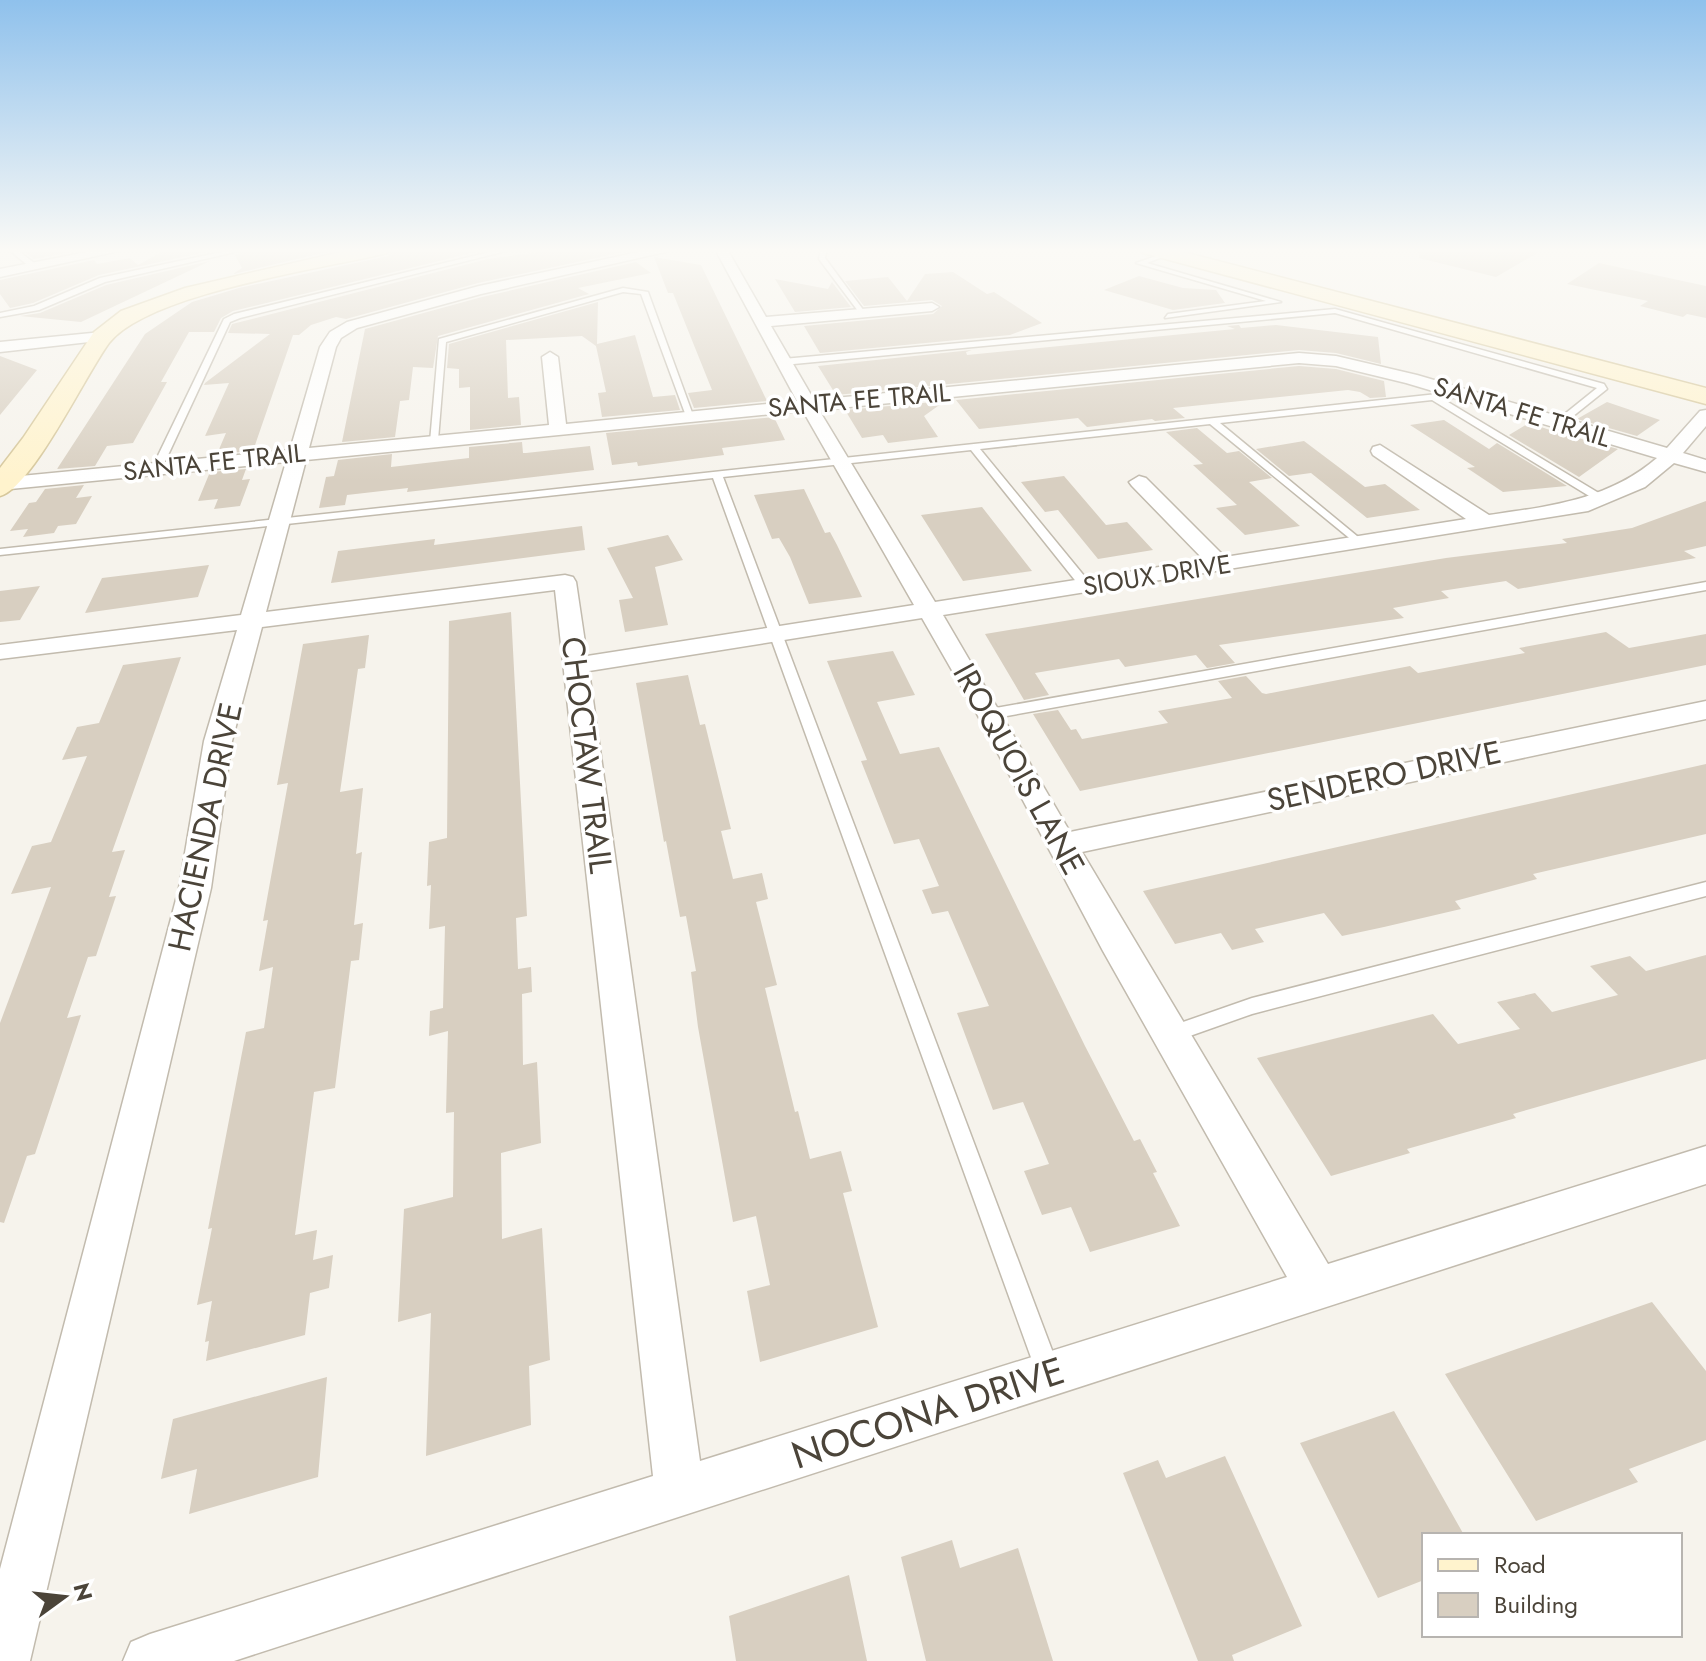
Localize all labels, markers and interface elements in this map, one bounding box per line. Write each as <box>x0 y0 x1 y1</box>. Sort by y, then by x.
street label: SANTA FE TRAIL <box>1429 367 1615 457</box>
street label: SANTA FE TRAIL <box>766 373 952 427</box>
street label: SANTA FE TRAIL <box>121 434 307 490</box>
street label: SIOUX DRIVE <box>1080 545 1234 605</box>
street label: CHOCTAW TRAIL <box>550 634 624 877</box>
street label: IROQUOIS LANE <box>942 655 1096 883</box>
street label: HACIENDA DRIVE <box>156 698 254 956</box>
street label: SENDERO DRIVE <box>1263 729 1505 823</box>
street label: NOCONA DRIVE <box>784 1343 1071 1483</box>
legend <box>1422 1533 1682 1637</box>
text: Road <box>1494 1547 1546 1582</box>
north arrow <box>24 1557 104 1637</box>
text: N <box>66 1579 101 1604</box>
text: Building <box>1494 1587 1578 1622</box>

